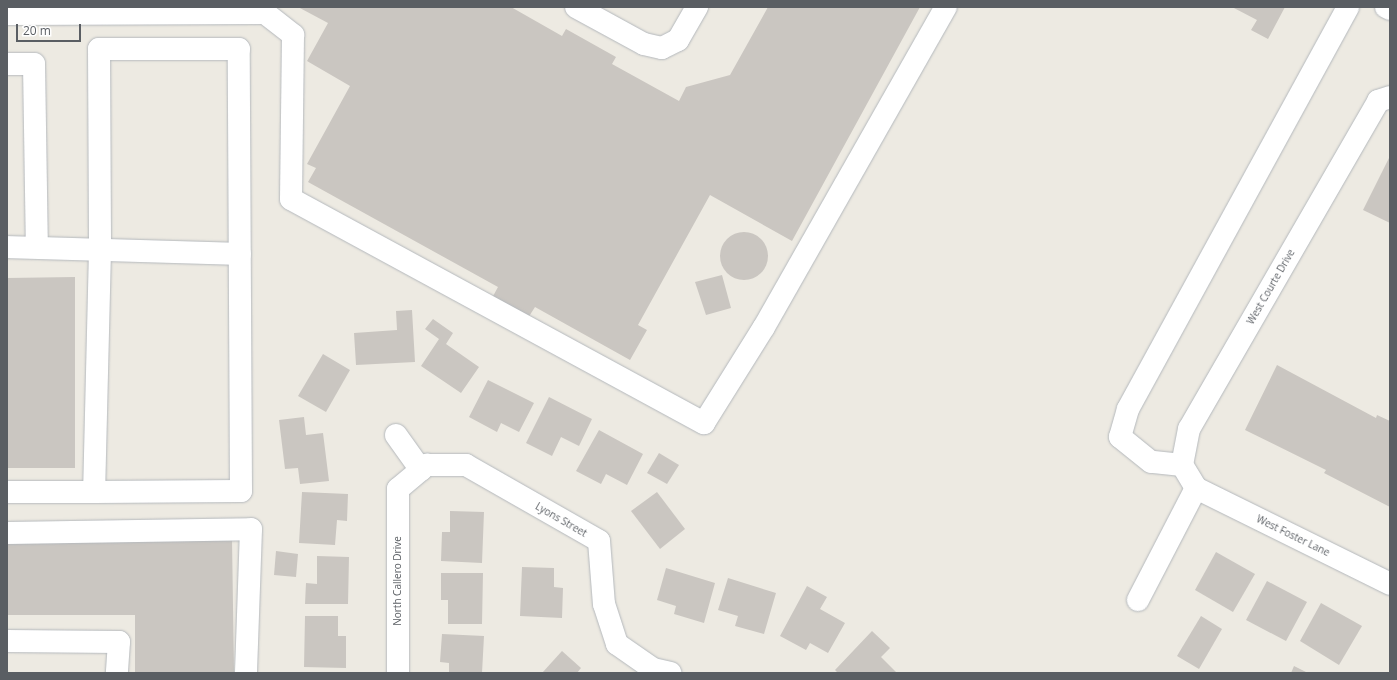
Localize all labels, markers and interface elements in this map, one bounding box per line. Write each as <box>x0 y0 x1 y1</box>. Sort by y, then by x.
scale bar <box>18 16 83 42</box>
text: 20 m <box>23 22 51 39</box>
street label: West Courte Drive <box>1245 247 1297 327</box>
street label: Lyons Street <box>533 500 589 540</box>
street label: West Foster Lane <box>1254 513 1332 559</box>
street label: North Callero Drive <box>392 536 404 626</box>

